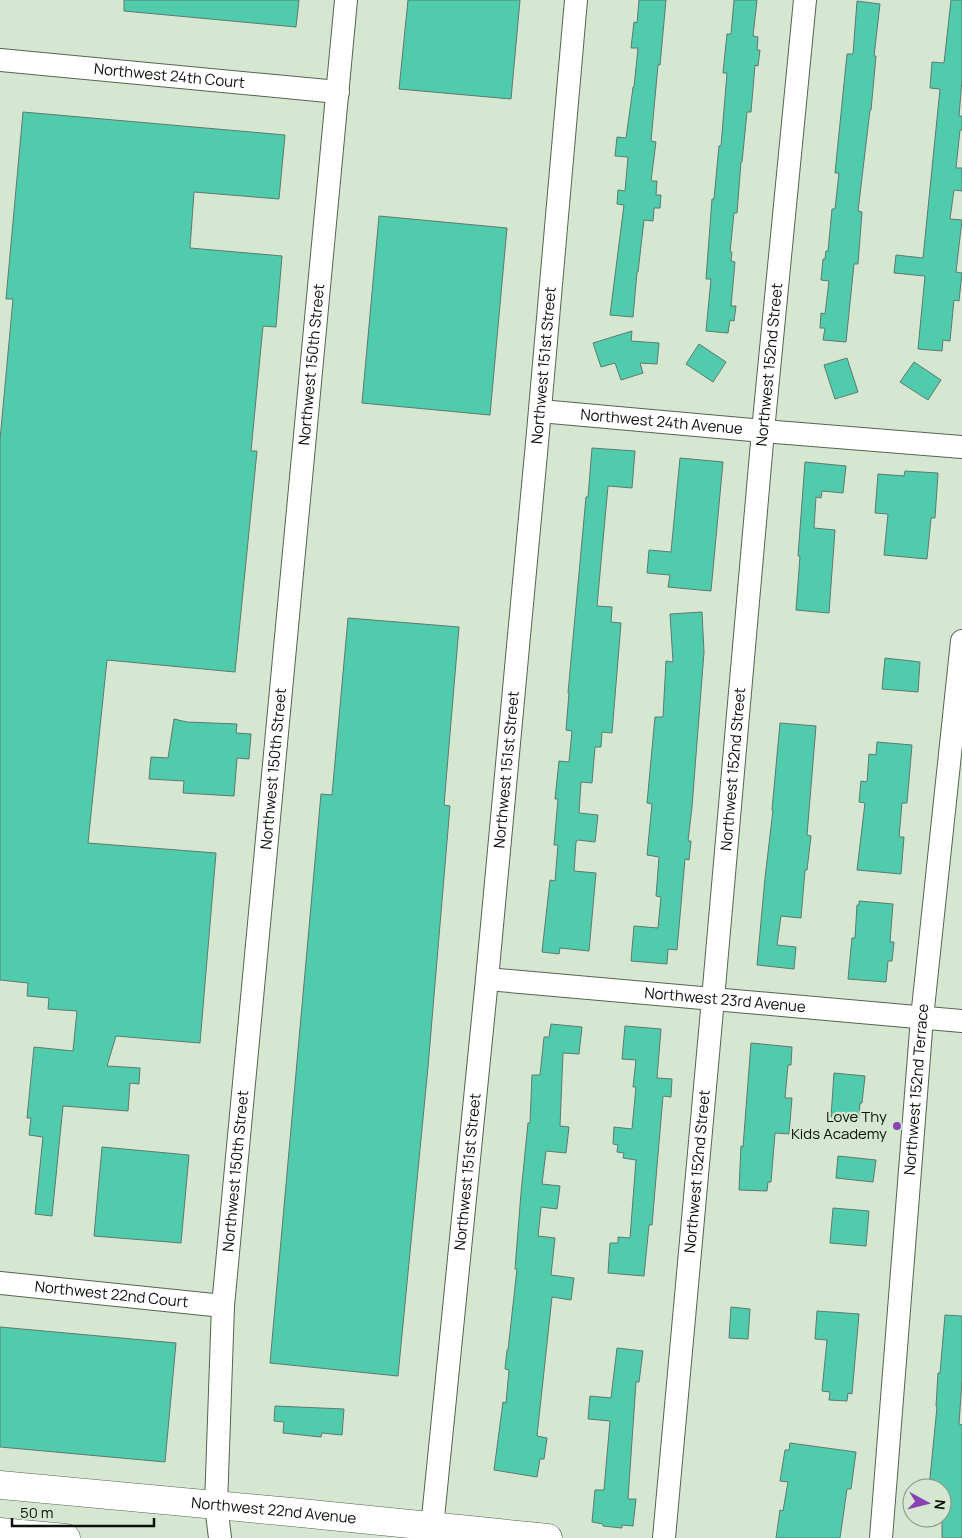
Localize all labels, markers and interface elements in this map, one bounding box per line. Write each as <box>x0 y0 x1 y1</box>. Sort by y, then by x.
street label: Northwest 24th Court <box>93 58 246 93</box>
street label: Northwest 152nd Street <box>751 282 787 447</box>
street label: Northwest 150th Street <box>293 283 329 446</box>
street label: Northwest 151st Street <box>526 286 561 445</box>
street label: Northwest 24th Avenue <box>580 404 744 439</box>
street label: Northwest 152nd Street <box>715 686 750 852</box>
street label: Northwest 150th Street <box>255 687 291 850</box>
street label: Northwest 151st Street <box>488 690 524 849</box>
street label: Northwest 23rd Avenue <box>644 982 807 1017</box>
street label: Northwest 152nd Terrace <box>899 1002 933 1176</box>
street label: Northwest 150th Street <box>217 1089 253 1253</box>
street label: Northwest 152nd Street <box>679 1089 715 1254</box>
street label: Northwest 151st Street <box>449 1092 485 1251</box>
place label: Love Thy Kids Academy <box>791 1106 887 1144</box>
marker: Love Thy Kids Academy <box>891 1120 903 1132</box>
street label: Northwest 22nd Court <box>34 1276 189 1312</box>
north arrow <box>902 1478 952 1528</box>
street label: Northwest 22nd Avenue <box>190 1492 358 1529</box>
scale bar <box>12 1496 155 1528</box>
text: N <box>930 1498 950 1511</box>
text: 50 m <box>20 1502 54 1523</box>

